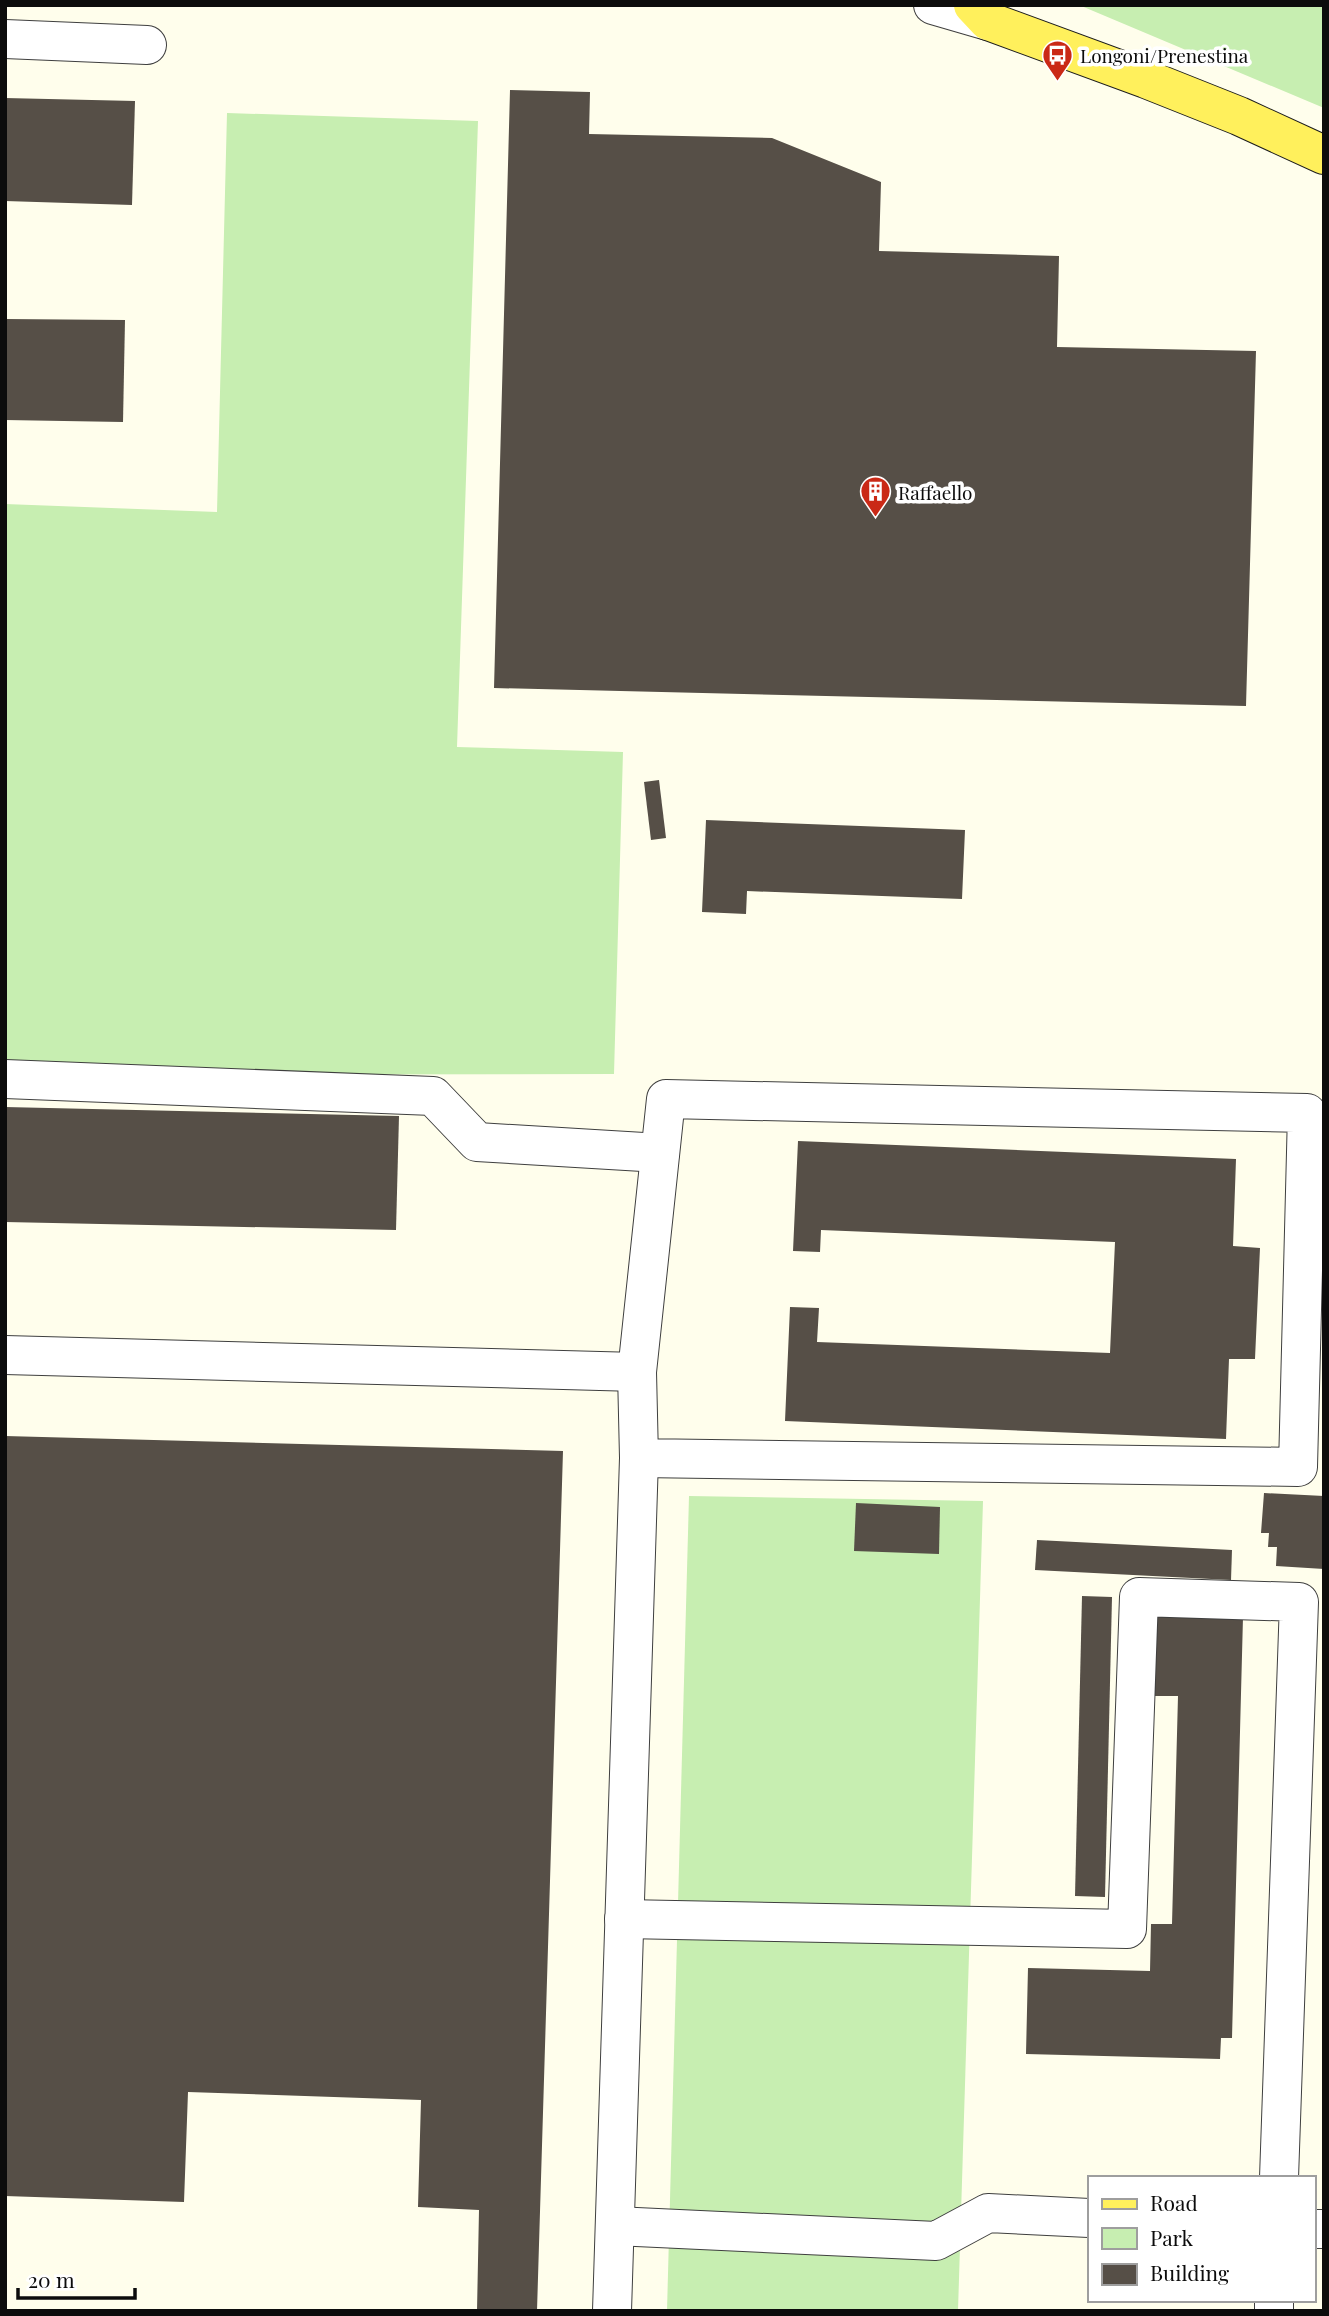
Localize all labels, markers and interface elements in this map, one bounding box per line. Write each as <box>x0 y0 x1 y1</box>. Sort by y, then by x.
bus stop icon: Longoni/Prenestina <box>1040 38 1074 82</box>
place label: Longoni/Prenestina <box>1080 42 1249 68</box>
building icon: Raffaello <box>858 475 892 519</box>
place label: Raffaello <box>898 479 972 505</box>
legend <box>1088 2176 1315 2302</box>
text: Road <box>1150 2188 1198 2216</box>
text: Park <box>1150 2223 1194 2251</box>
scale bar <box>18 2256 135 2300</box>
text: Building <box>1150 2258 1229 2286</box>
text: 20 m <box>28 2265 75 2293</box>

